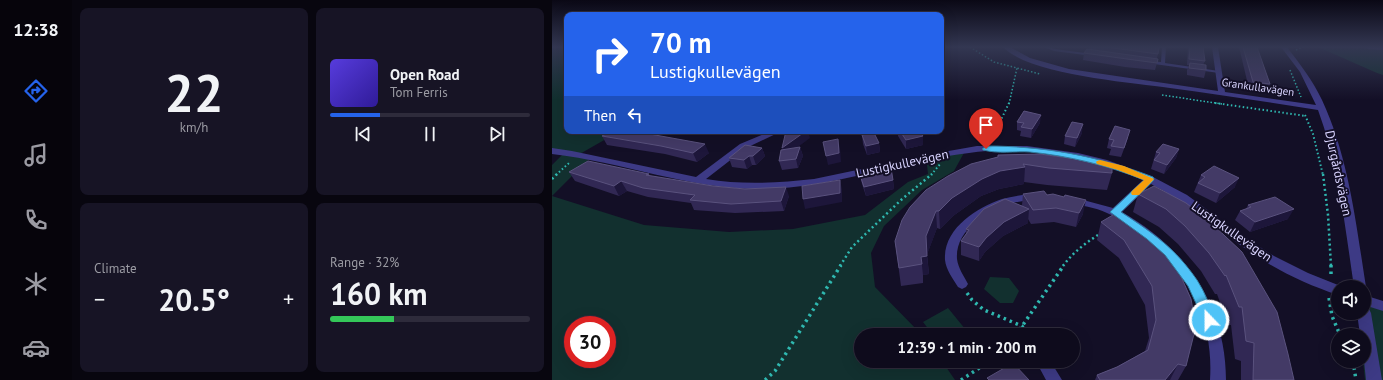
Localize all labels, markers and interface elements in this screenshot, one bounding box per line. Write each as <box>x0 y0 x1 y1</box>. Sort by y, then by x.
text: 12:38 <box>13 18 59 41</box>
text: 70 m <box>650 24 711 61</box>
icon: right <box>584 28 636 80</box>
text: 22 <box>165 59 223 126</box>
text: Lustigkullevägen <box>650 60 781 83</box>
text: Open Road <box>390 65 460 84</box>
street label: Grankullavägen <box>1221 75 1295 99</box>
icon: directions <box>22 77 50 105</box>
text: Tom Ferris <box>390 84 448 101</box>
icon: left <box>624 104 646 126</box>
text: Then <box>584 106 616 125</box>
pin <box>969 108 1003 149</box>
icon: arrive <box>975 114 997 136</box>
text: km/h <box>180 119 208 136</box>
icon: previous <box>352 123 374 145</box>
icon: pause <box>419 123 441 145</box>
icon: next <box>486 123 508 145</box>
street label: Djurgårdsvägen <box>1321 129 1356 217</box>
icon: music <box>22 141 50 169</box>
street label: Lustigkullevägen <box>854 145 950 182</box>
street label: Lustigkullevägen <box>1188 197 1275 265</box>
icon: phone <box>22 206 50 234</box>
text: Range · 32% <box>330 254 399 271</box>
text: Climate <box>94 260 137 277</box>
icon: climate <box>22 270 50 298</box>
text: 160 km <box>330 274 428 313</box>
text: 20.5° <box>158 280 230 319</box>
map controls <box>1331 280 1371 368</box>
button: sound <box>1331 280 1371 320</box>
text: − <box>94 285 105 313</box>
text: + <box>283 285 294 313</box>
position arrow <box>1188 299 1230 341</box>
speed limit sign: 30 <box>564 316 616 368</box>
button: layers <box>1331 328 1371 368</box>
icon: car <box>22 334 50 362</box>
text: 12:39 · 1 min · 200 m <box>898 338 1036 357</box>

